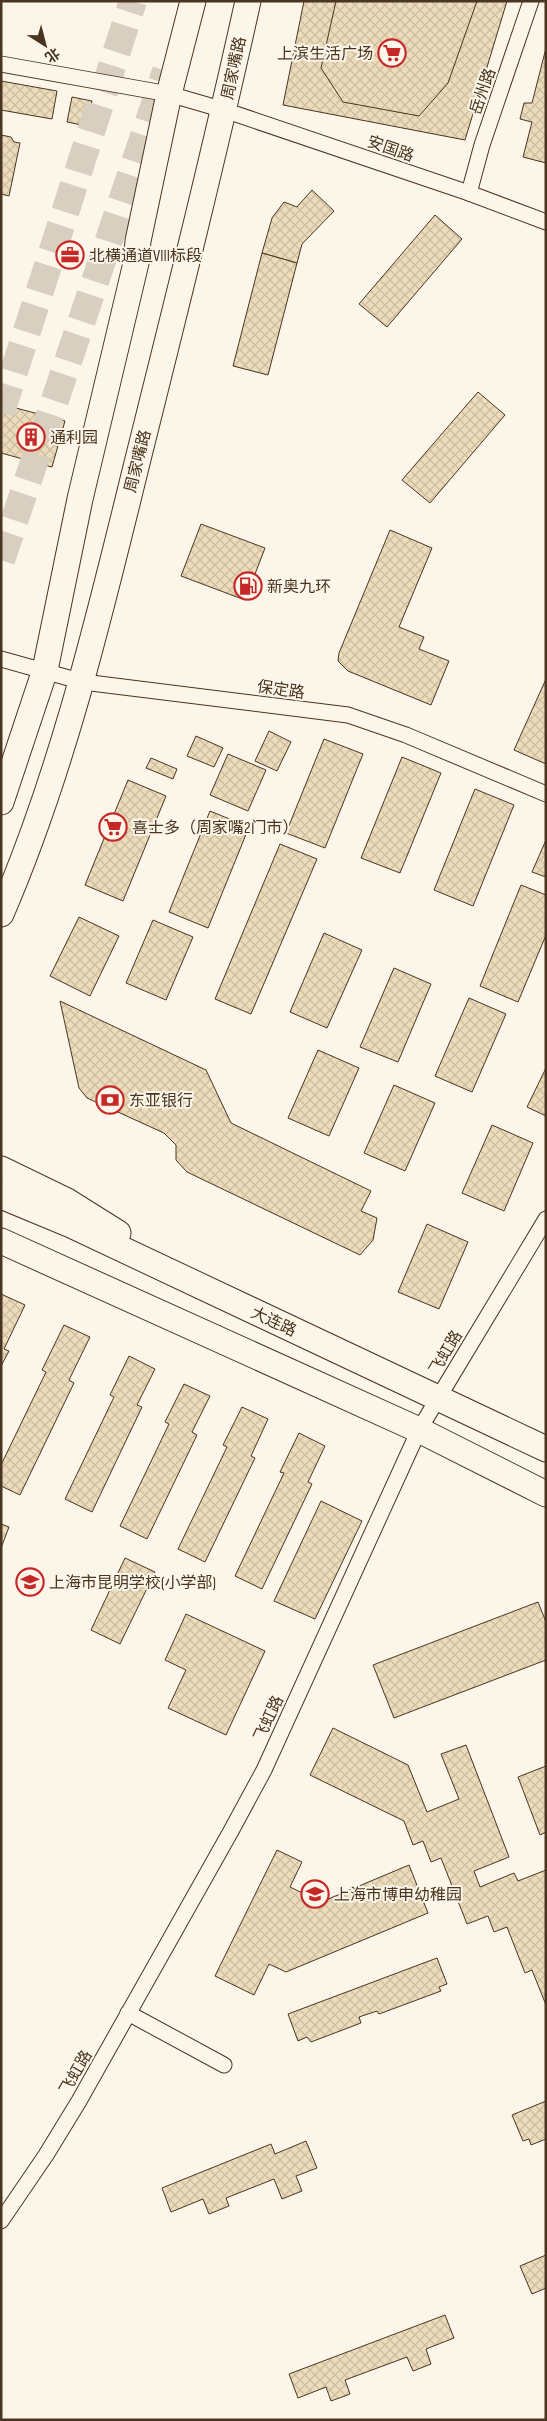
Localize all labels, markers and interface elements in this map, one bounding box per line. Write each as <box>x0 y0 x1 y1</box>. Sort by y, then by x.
north arrow <box>20 20 70 70</box>
street label: 周家嘴路 <box>219 35 250 102</box>
supermarket icon: 上滨生活广场 <box>377 38 407 68</box>
text: 北 <box>42 44 63 66</box>
place label: 上滨生活广场 <box>277 45 373 64</box>
street label: 岳州路 <box>467 66 500 117</box>
street label: 安国路 <box>365 133 416 166</box>
office icon: 北横通道VIII标段 <box>55 240 85 270</box>
place label: 北横通道VIII标段 <box>89 247 202 266</box>
building icon: 通利园 <box>16 422 46 452</box>
street label: 周家嘴路 <box>121 428 155 495</box>
place label: 通利园 <box>50 429 98 448</box>
fuel station icon: 新奥九环 <box>233 571 263 601</box>
place label: 新奥九环 <box>267 578 331 597</box>
street label: 保定路 <box>256 678 306 703</box>
supermarket icon: 喜士多（周家嘴2门市） <box>98 812 128 842</box>
place label: 喜士多（周家嘴2门市） <box>132 819 299 838</box>
bank icon: 东亚银行 <box>95 1085 125 1115</box>
place label: 东亚银行 <box>129 1092 193 1111</box>
street label: 大连路 <box>248 1304 299 1341</box>
street label: 飞虹路 <box>426 1327 467 1378</box>
school or university icon: 上海市昆明学校(小学部) <box>15 1567 45 1597</box>
place label: 上海市昆明学校(小学部) <box>49 1574 216 1593</box>
street label: 飞虹路 <box>251 1693 288 1744</box>
school or university icon: 上海市博申幼稚园 <box>300 1879 330 1909</box>
place label: 上海市博申幼稚园 <box>334 1886 462 1905</box>
street label: 飞虹路 <box>56 2047 97 2098</box>

